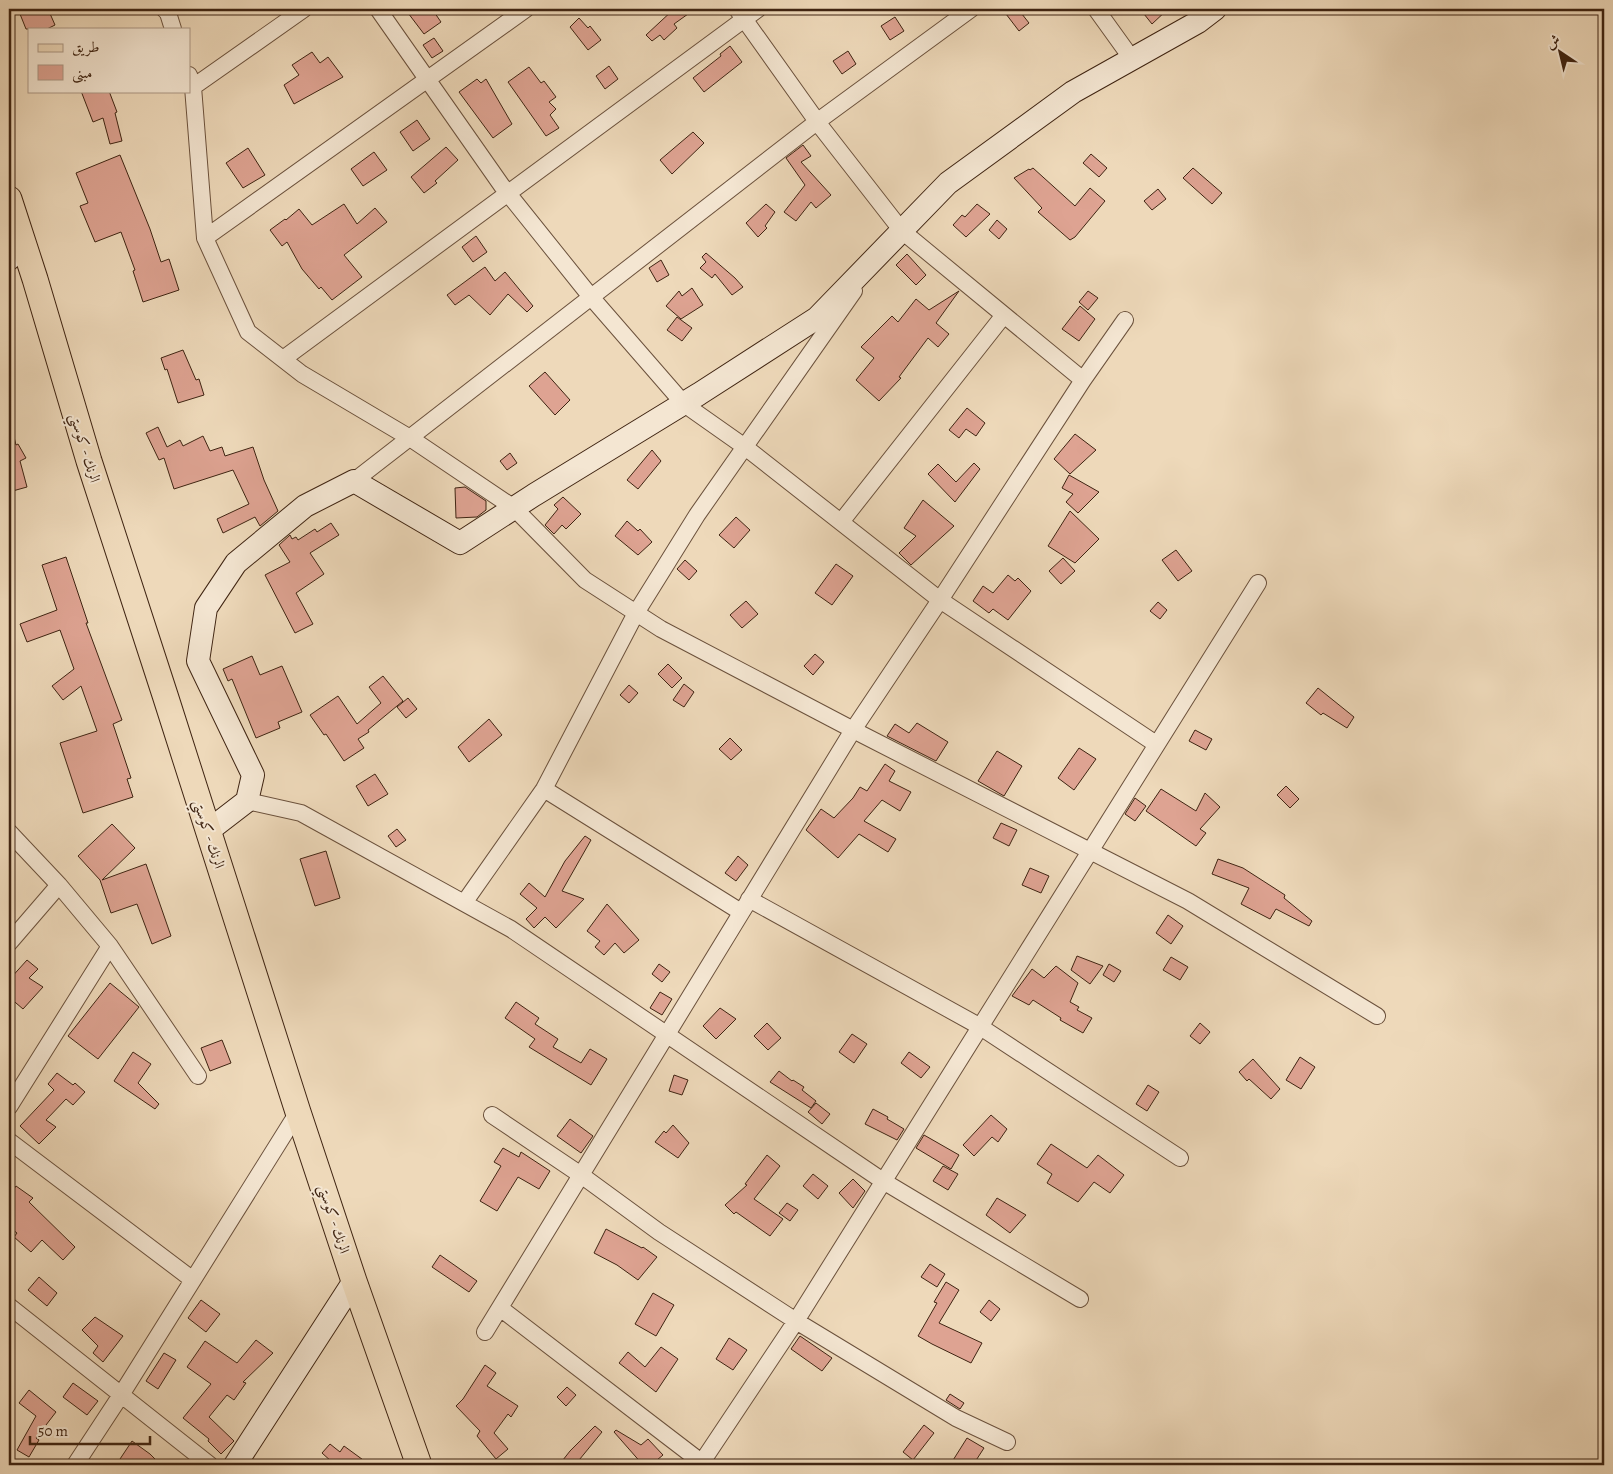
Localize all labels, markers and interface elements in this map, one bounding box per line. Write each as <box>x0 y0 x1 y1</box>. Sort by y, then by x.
legend <box>28 28 190 92</box>
north arrow <box>1536 28 1586 78</box>
text: ش <box>1542 30 1564 54</box>
text: طريق <box>72 37 99 57</box>
text: مبنى <box>72 63 92 84</box>
street label: الرنك - كوستي <box>61 411 105 486</box>
street label: الرنك - كوستي <box>185 797 230 872</box>
street label: الرنك - كوستي <box>310 1182 355 1257</box>
scale bar <box>30 1414 150 1446</box>
text: 50 m <box>38 1421 68 1441</box>

